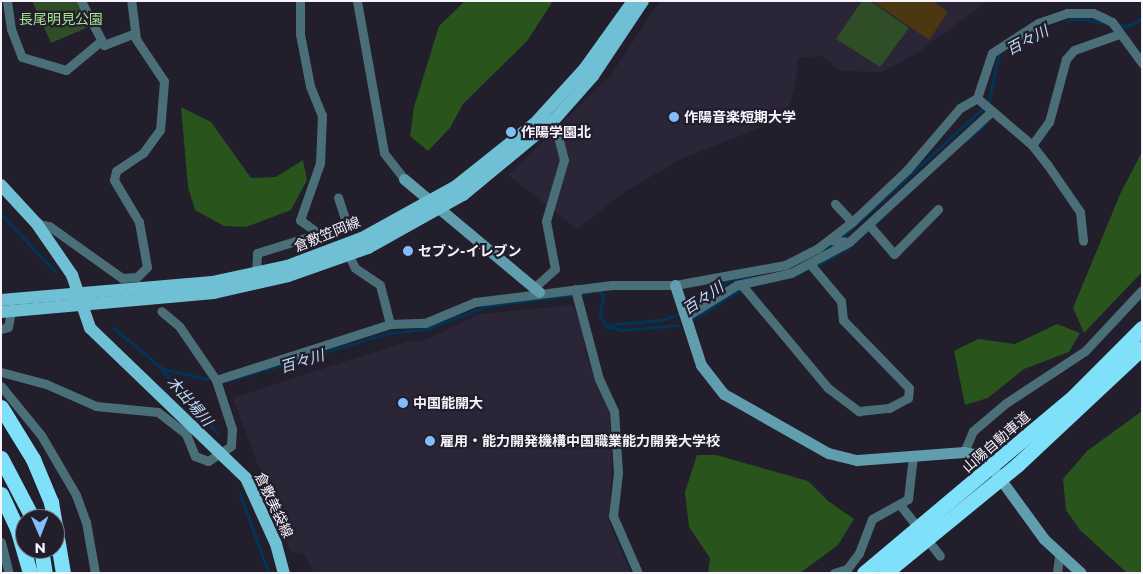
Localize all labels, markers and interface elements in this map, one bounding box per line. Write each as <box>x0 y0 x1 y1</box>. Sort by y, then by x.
park label: 長尾明見公園 <box>19 11 103 27</box>
water label: 百々川 <box>1003 21 1051 59</box>
place label: 作陽音楽短期大学 <box>684 109 796 125</box>
marker: 作陽音楽短期大学 <box>668 111 680 123</box>
place label: 作陽学園北 <box>521 124 591 140</box>
marker: 作陽学園北 <box>505 126 517 138</box>
street label: 倉敷笠岡線 <box>291 213 363 255</box>
place label: セブン-イレブン <box>418 243 521 259</box>
marker: セブン-イレブン <box>402 245 414 257</box>
water label: 百々川 <box>679 278 727 318</box>
water label: 百々川 <box>278 346 326 376</box>
water label: 木出場川 <box>164 372 216 430</box>
place label: 中国能開大 <box>413 395 483 411</box>
marker: 中国能開大 <box>397 397 409 409</box>
street label: 山陽自動車道 <box>959 408 1033 476</box>
place label: 雇用・能力開発機構中国職業能力開発大学校 <box>440 433 720 449</box>
marker: 雇用・能力開発機構中国職業能力開発大学校 <box>424 435 436 447</box>
street label: 倉敷美袋線 <box>252 470 296 540</box>
north arrow <box>15 509 65 559</box>
text: N <box>34 539 46 557</box>

